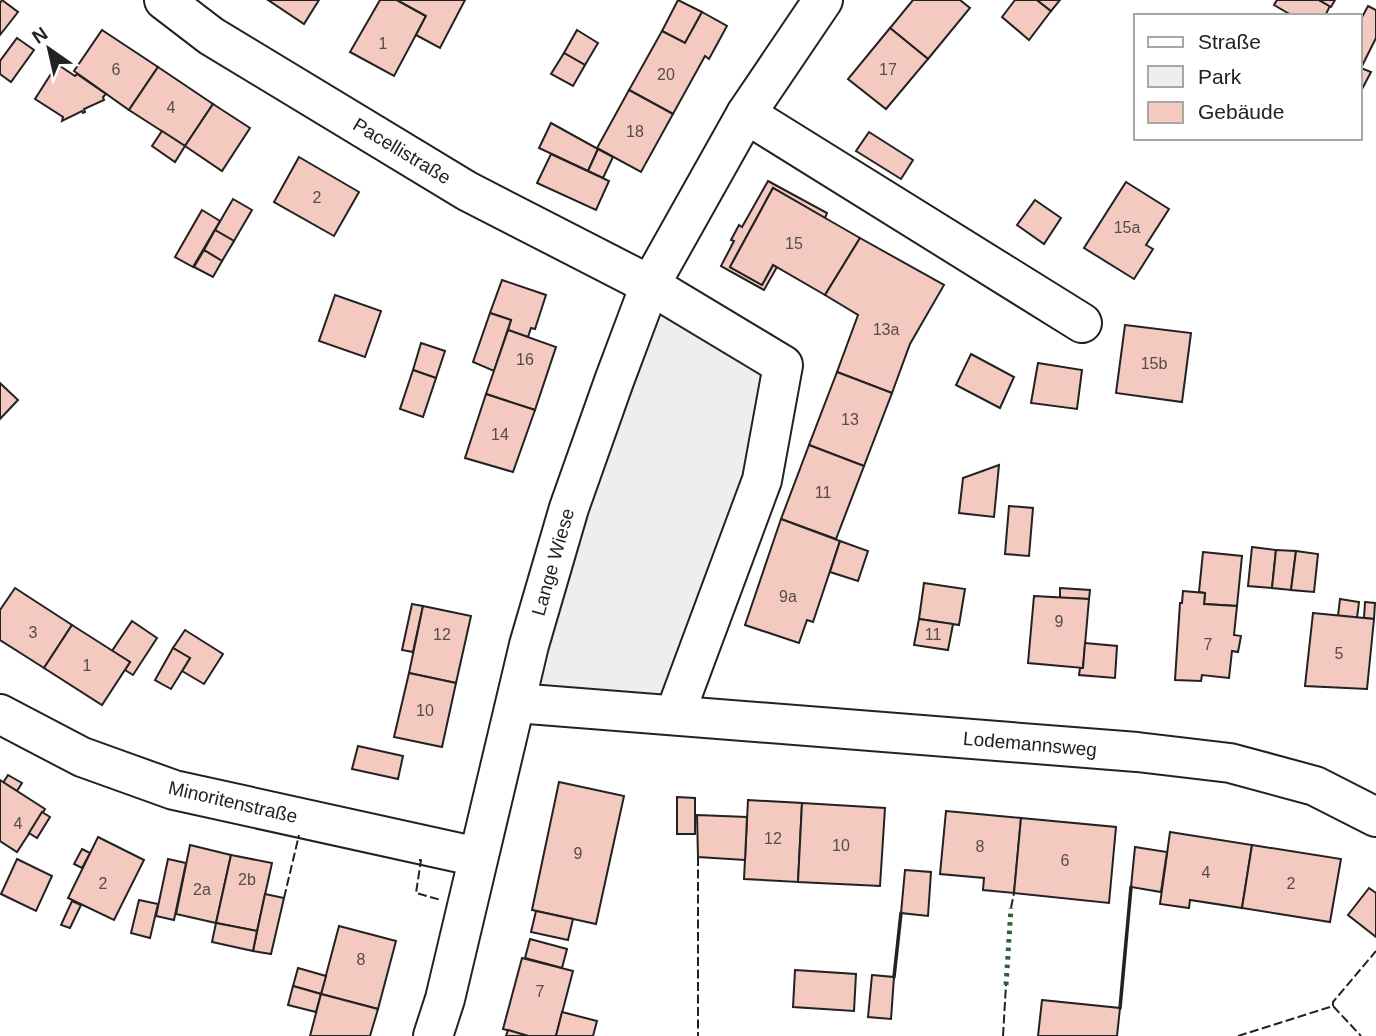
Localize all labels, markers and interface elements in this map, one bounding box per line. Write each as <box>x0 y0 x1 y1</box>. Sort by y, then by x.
north arrow <box>14 14 84 84</box>
legend <box>1134 14 1362 140</box>
text: N <box>28 23 51 48</box>
text: Straße <box>1198 30 1261 53</box>
house number: 1 <box>379 35 388 52</box>
house number: 6 <box>112 61 121 78</box>
house number: 17 <box>879 61 897 78</box>
text: Park <box>1198 65 1242 88</box>
house number: 20 <box>657 66 675 83</box>
house number: 4 <box>167 99 176 116</box>
text: Gebäude <box>1198 100 1284 123</box>
street label: Pacellistraße <box>350 114 454 188</box>
house number: 18 <box>626 123 644 140</box>
house number: 2 <box>313 189 322 206</box>
house number: 15a <box>1114 219 1140 236</box>
house number: 15 <box>785 235 803 252</box>
house number: 13a <box>873 321 899 338</box>
house number: 16 <box>516 351 534 368</box>
house number: 15b <box>1141 355 1167 372</box>
house number: 13 <box>841 411 859 428</box>
house number: 14 <box>491 426 509 443</box>
house number: 11 <box>815 484 831 501</box>
street label: Lange Wiese <box>528 506 578 618</box>
house number: 9a <box>779 588 797 605</box>
house number: 9 <box>1055 613 1064 630</box>
house number: 3 <box>29 624 38 641</box>
house number: 12 <box>433 626 451 643</box>
house number: 11 <box>925 626 941 643</box>
house number: 7 <box>1204 636 1213 653</box>
house number: 5 <box>1335 645 1344 662</box>
house number: 1 <box>83 657 92 674</box>
house number: 10 <box>416 702 434 719</box>
street label: Lodemannsweg <box>962 728 1098 760</box>
street label: Minoritenstraße <box>166 777 300 827</box>
house number: 4 <box>14 815 23 832</box>
house number: 12 <box>764 830 782 847</box>
house number: 10 <box>832 837 850 854</box>
house number: 8 <box>976 838 985 855</box>
house number: 9 <box>574 845 583 862</box>
house number: 6 <box>1061 852 1070 869</box>
house number: 4 <box>1202 864 1211 881</box>
house number: 2b <box>238 871 256 888</box>
house number: 2 <box>99 875 108 892</box>
house number: 2 <box>1287 875 1296 892</box>
house number: 2a <box>193 881 211 898</box>
house number: 8 <box>357 951 366 968</box>
house number: 7 <box>536 983 545 1000</box>

